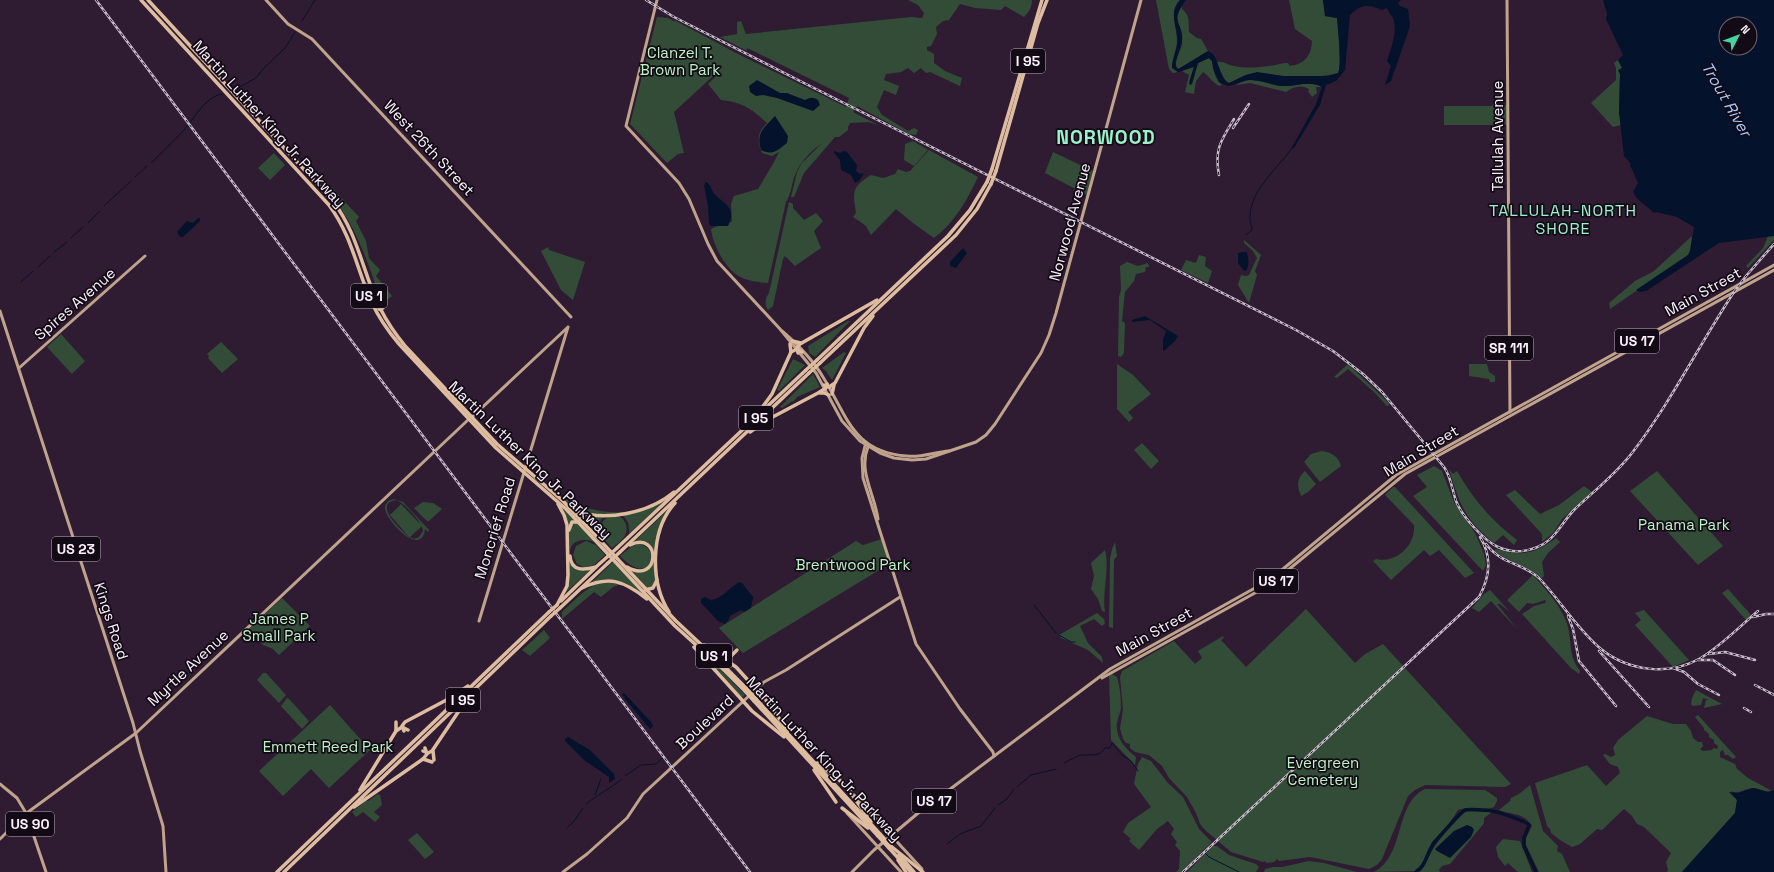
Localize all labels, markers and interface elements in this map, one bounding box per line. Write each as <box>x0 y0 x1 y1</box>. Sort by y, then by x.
north arrow <box>1718 16 1758 56</box>
text: N <box>1738 22 1753 37</box>
street label: Martin Luther King Jr. Parkway <box>189 36 350 211</box>
park label: Clanzel T. Brown Park <box>640 43 720 79</box>
road number: I 95 <box>1011 49 1045 73</box>
water label: Trout River <box>1697 58 1757 142</box>
street label: Tallulah Avenue <box>1488 80 1507 191</box>
street label: West 26th Street <box>380 96 479 200</box>
district label: NORWOOD <box>1056 125 1156 150</box>
street label: Norwood Avenue <box>1045 161 1094 283</box>
district label: TALLULAH-NORTH SHORE <box>1489 200 1637 239</box>
street label: Spires Avenue <box>30 263 119 344</box>
street label: Main Street <box>1661 263 1744 320</box>
road number: US 1 <box>351 284 387 308</box>
road number: US 17 <box>1615 329 1659 353</box>
road number: SR 111 <box>1485 336 1533 360</box>
street label: Martin Luther King Jr. Parkway <box>445 377 616 543</box>
road number: I 95 <box>739 406 773 430</box>
street label: Main Street <box>1380 421 1462 480</box>
street label: Moncrief Road <box>470 475 519 581</box>
park label: Panama Park <box>1638 515 1730 534</box>
road number: US 23 <box>52 537 100 561</box>
park label: Brentwood Park <box>795 555 911 574</box>
road number: US 17 <box>1254 569 1298 593</box>
street label: Kings Road <box>90 580 133 662</box>
street label: Main Street <box>1112 603 1195 660</box>
park label: James P Small Park <box>242 609 316 645</box>
street label: Myrtle Avenue <box>143 625 232 710</box>
road number: US 1 <box>696 644 732 668</box>
street label: Martin Luther King Jr. Parkway <box>743 672 906 845</box>
road number: I 95 <box>446 688 480 712</box>
street label: Boulevard <box>672 690 738 753</box>
park label: Emmett Reed Park <box>263 737 393 756</box>
park label: Evergreen Cemetery <box>1287 753 1359 789</box>
road number: US 17 <box>912 789 956 813</box>
road number: US 90 <box>6 812 54 836</box>

